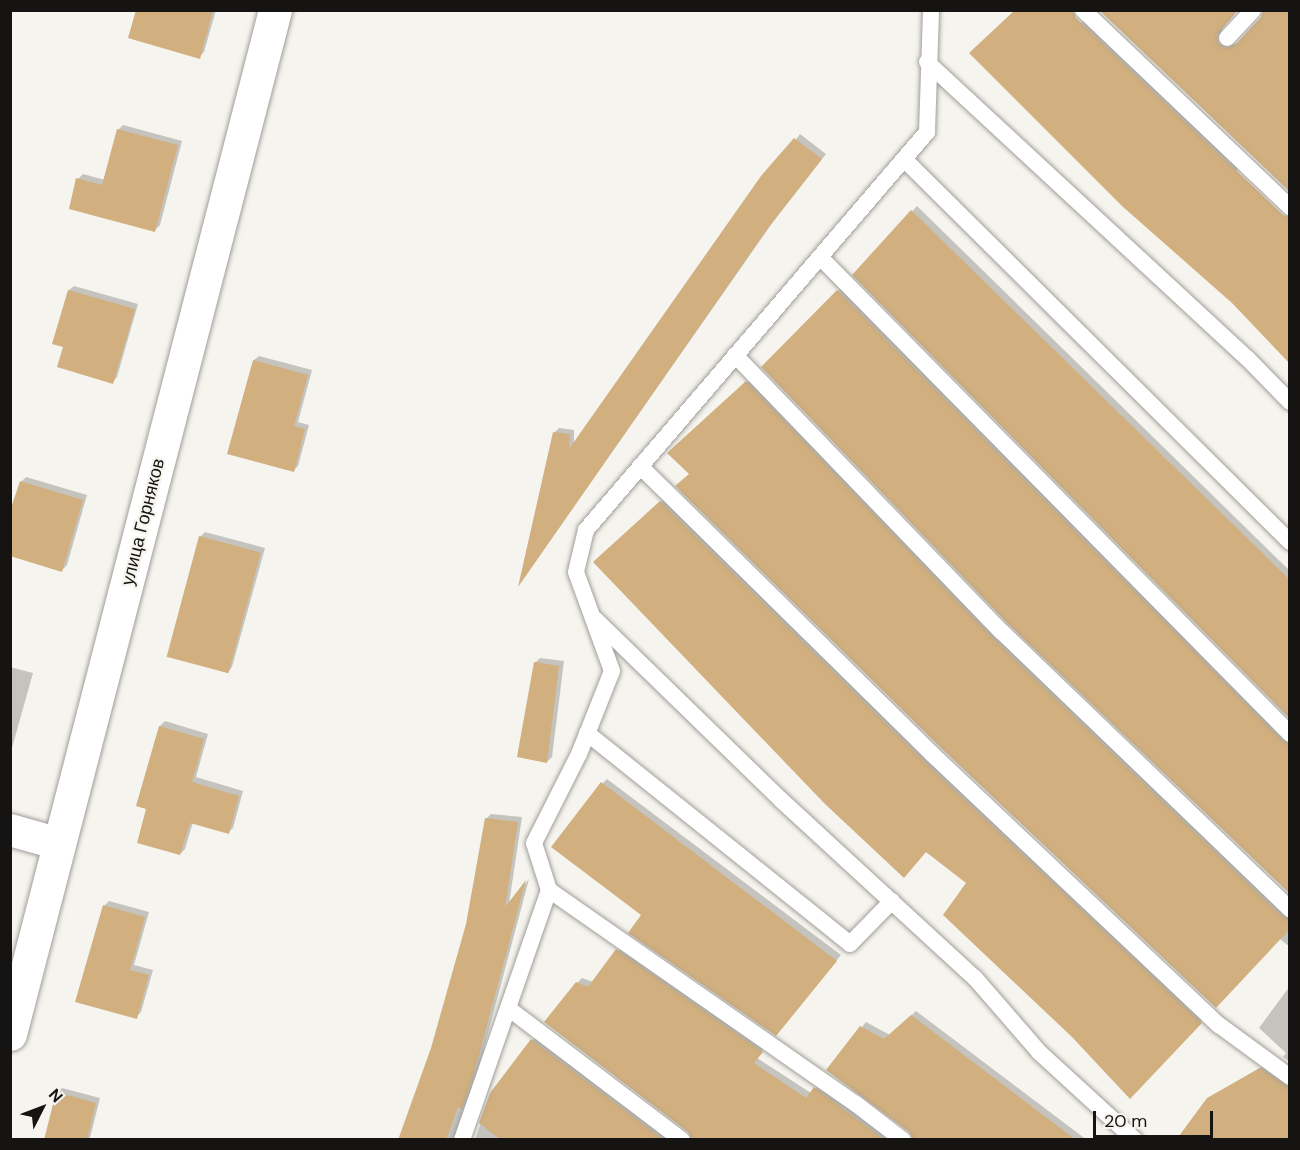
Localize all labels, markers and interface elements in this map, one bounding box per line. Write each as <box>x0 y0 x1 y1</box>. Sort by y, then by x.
street label: улица Горняков <box>117 456 169 588</box>
north arrow <box>12 1078 72 1138</box>
text: N <box>44 1084 67 1107</box>
scale bar <box>1096 1099 1216 1137</box>
text: 20 m <box>1104 1109 1147 1133</box>

